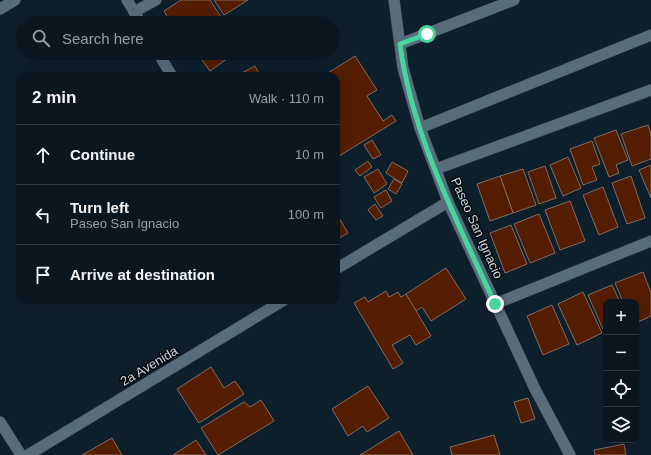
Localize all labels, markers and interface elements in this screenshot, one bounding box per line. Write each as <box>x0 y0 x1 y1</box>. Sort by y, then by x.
search box <box>16 16 340 60</box>
route start <box>418 25 436 43</box>
icon: search <box>30 27 52 49</box>
text: Search here <box>62 30 144 47</box>
text: 2 min <box>32 88 76 107</box>
text: Walk · 110 m <box>249 91 324 106</box>
icon: ahead <box>32 144 54 166</box>
text: Continue <box>70 146 135 163</box>
text: 10 m <box>295 147 324 162</box>
street label: Paseo San Ignacio <box>448 175 506 281</box>
text: Turn left <box>70 199 129 216</box>
icon: left <box>32 204 54 226</box>
text: 100 m <box>288 207 324 222</box>
text: Paseo San Ignacio <box>70 216 179 231</box>
icon: arrive <box>32 264 54 286</box>
text: Arrive at destination <box>70 266 215 283</box>
route end <box>486 295 504 313</box>
map controls <box>603 299 639 443</box>
button: + <box>603 299 639 335</box>
button: − <box>603 335 639 371</box>
street label: 2a Avenida <box>118 343 181 389</box>
button: locate <box>603 371 639 407</box>
button: layers <box>603 407 639 443</box>

